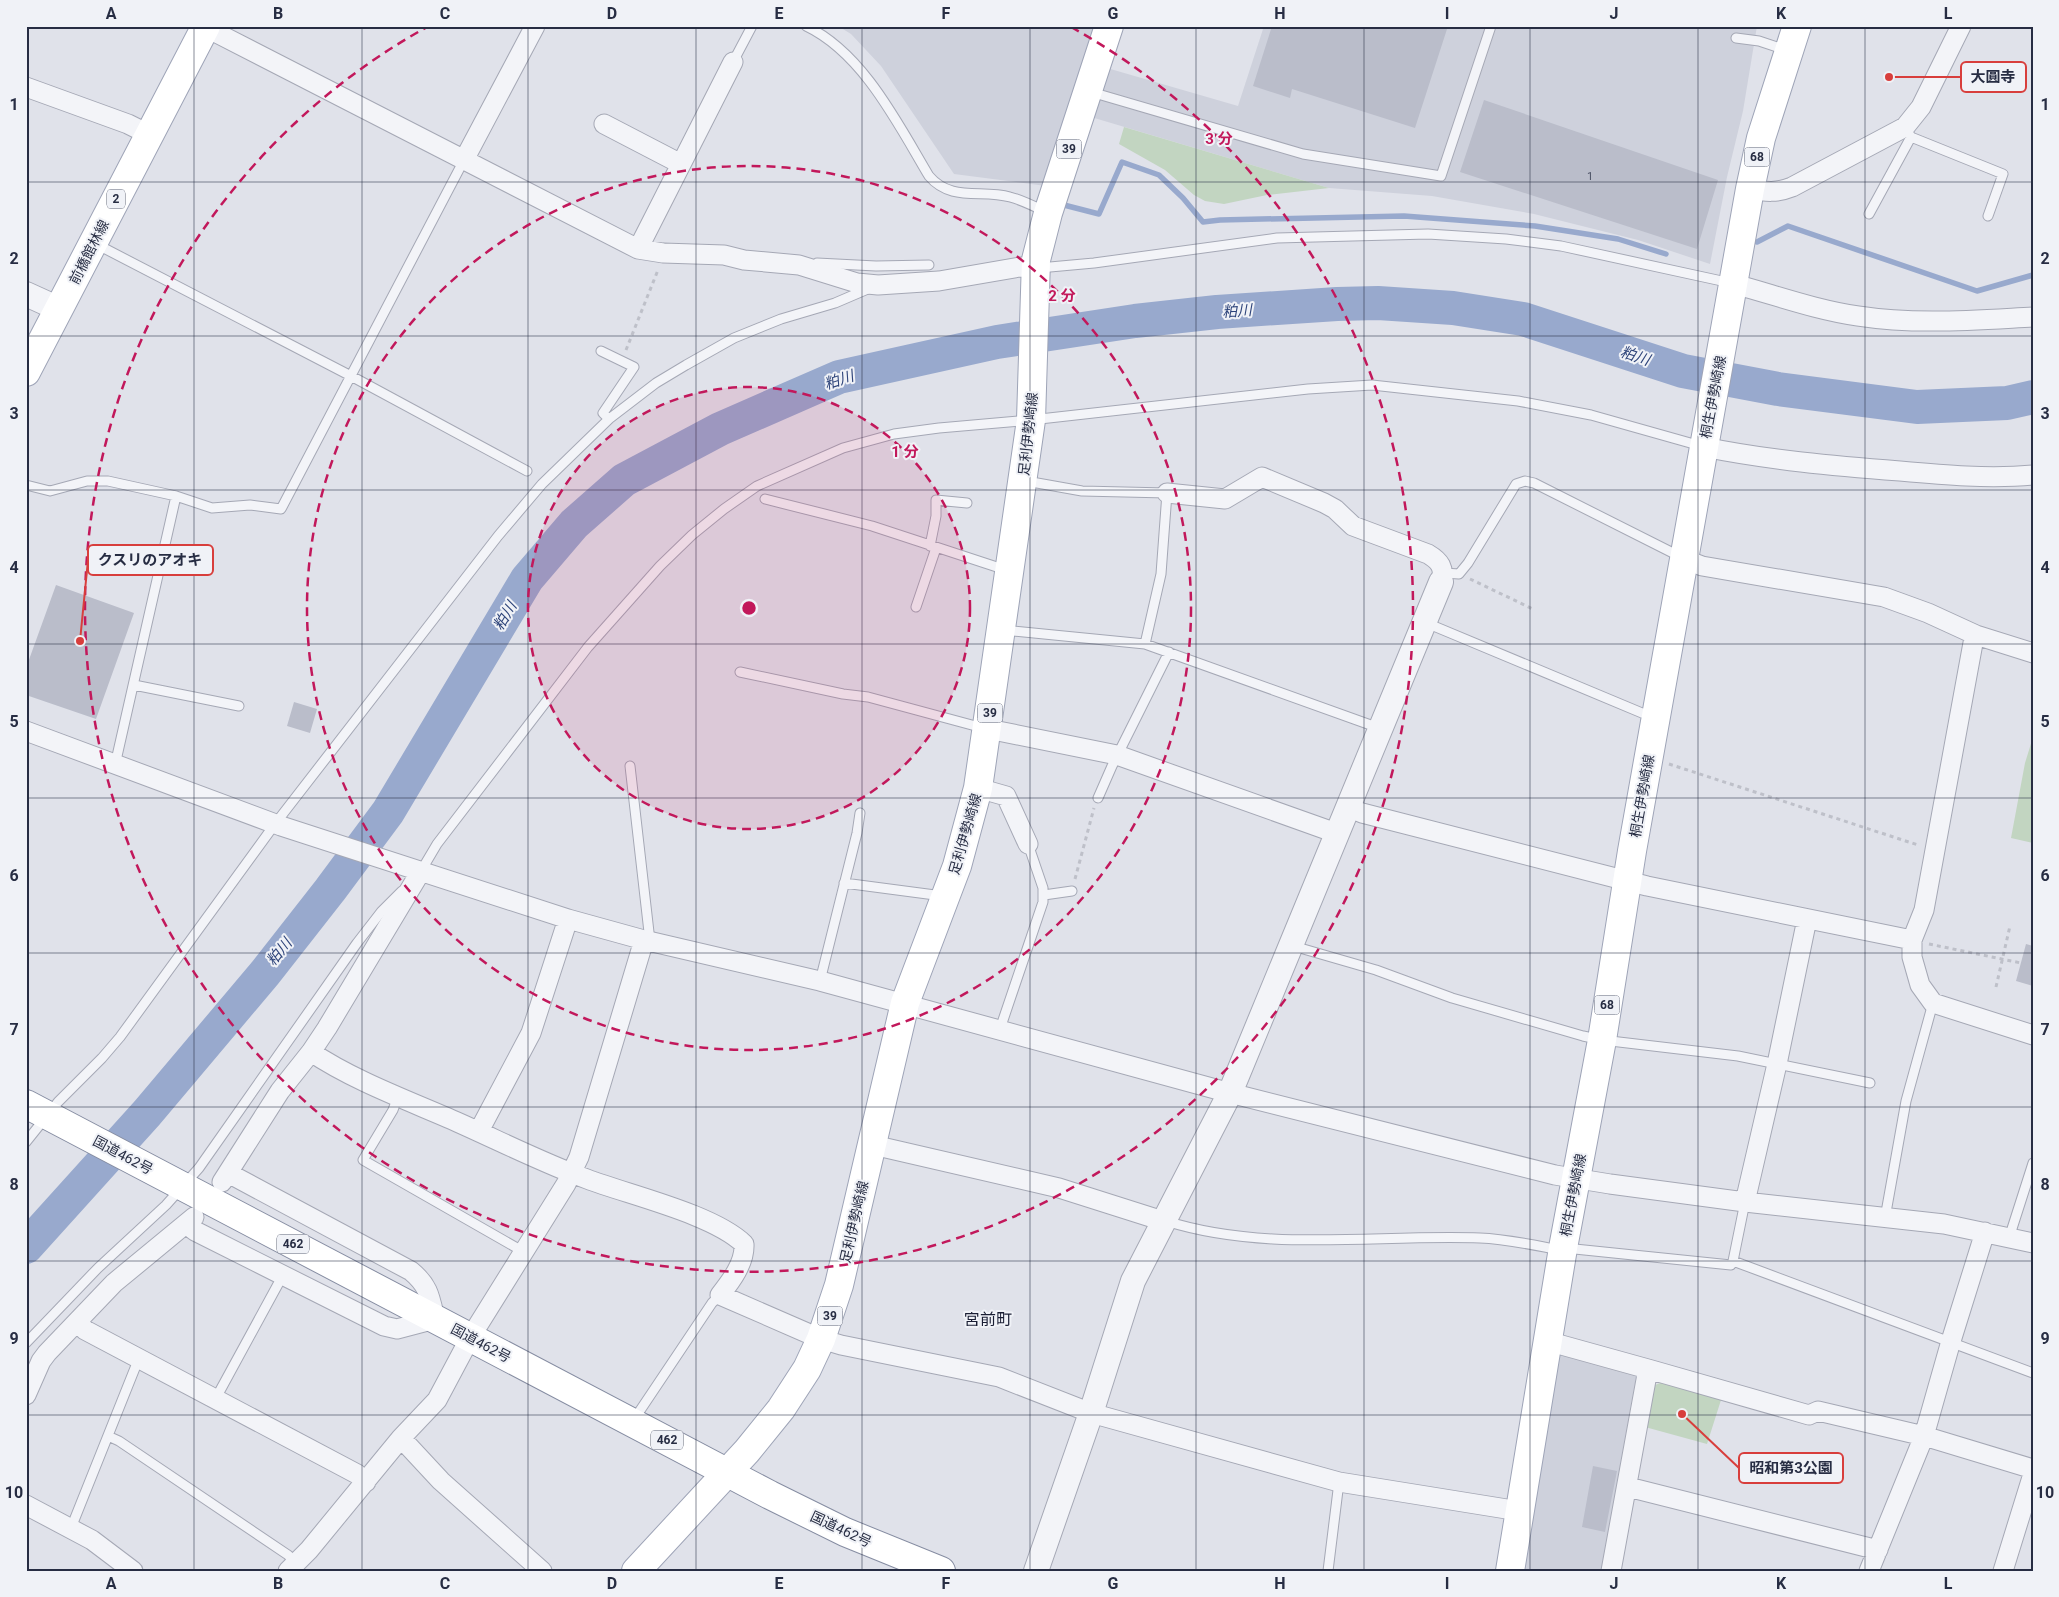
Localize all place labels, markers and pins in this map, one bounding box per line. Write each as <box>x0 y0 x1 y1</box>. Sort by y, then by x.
callout: 大圓寺 <box>1961 62 2026 92</box>
callout: クスリのアオキ <box>88 545 213 575</box>
centre of rings <box>740 599 758 617</box>
callout: 昭和第3公園 <box>1739 1453 1843 1483</box>

